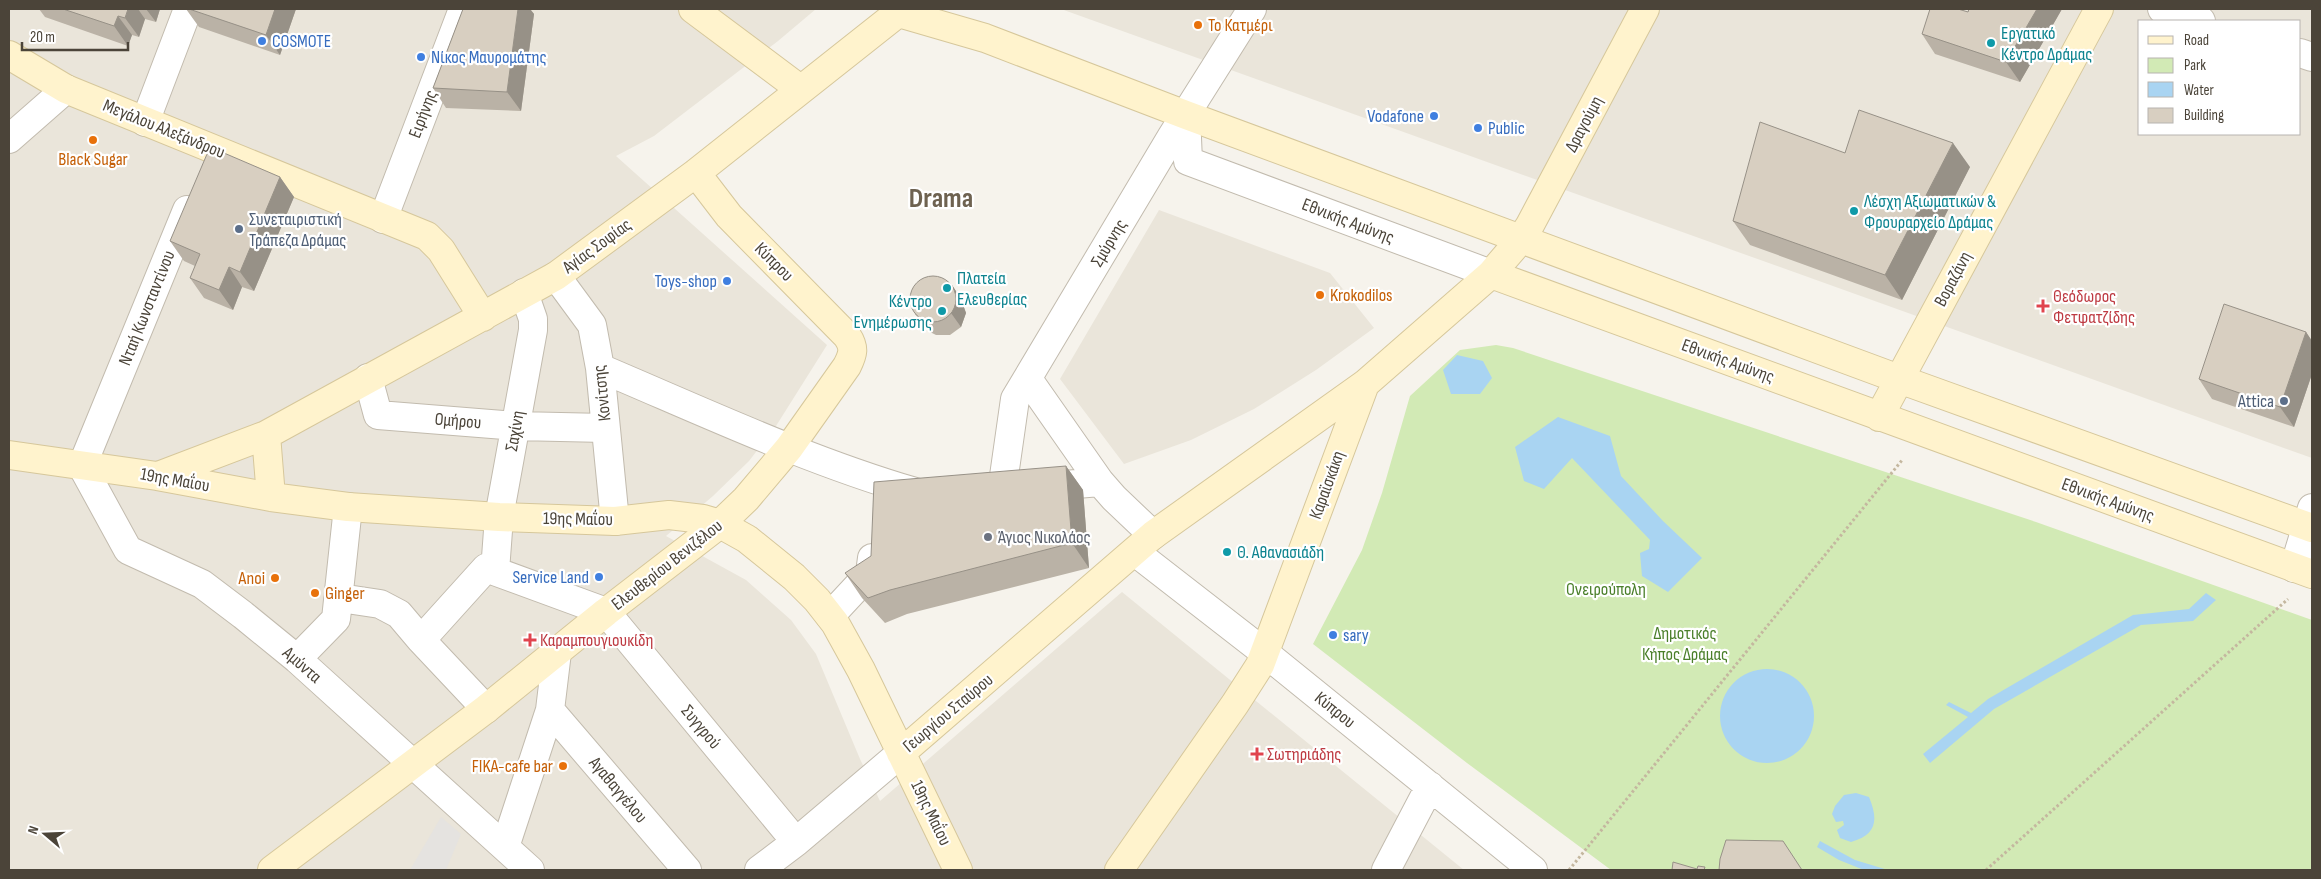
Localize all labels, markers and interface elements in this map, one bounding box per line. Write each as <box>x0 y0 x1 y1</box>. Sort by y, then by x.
place label: Το Κατμέρι <box>1208 15 1273 36</box>
marker: Το Κατμέρι <box>1192 19 1204 31</box>
scale bar <box>22 20 129 52</box>
legend <box>2138 20 2301 135</box>
place label: Εργατικό Κέντρο Δράμας <box>2001 23 2092 65</box>
text: 20 m <box>30 28 55 47</box>
place label: COSMOTE <box>272 31 331 52</box>
text: Road <box>2184 31 2209 50</box>
marker: COSMOTE <box>256 35 268 47</box>
marker: Εργατικό Κέντρο Δράμας <box>1985 37 1997 49</box>
place label: Νίκος Μαυρομάτης <box>431 47 546 68</box>
marker: Νίκος Μαυρομάτης <box>415 51 427 63</box>
text: Park <box>2184 56 2206 75</box>
text: Water <box>2184 81 2215 100</box>
street label: Ειρήνης <box>404 87 442 141</box>
street label: Δραγούμη <box>1561 93 1607 155</box>
street label: Μεγάλου Αλεξάνδρου <box>100 95 228 163</box>
place label: Vodafone <box>1367 106 1424 127</box>
text: Building <box>2184 106 2224 125</box>
marker: Vodafone <box>1428 110 1440 122</box>
place label: Public <box>1488 118 1525 139</box>
marker: Public <box>1472 122 1484 134</box>
marker: Black Sugar <box>87 134 99 146</box>
place label: Black Sugar <box>58 149 128 170</box>
district label: Drama <box>909 182 973 215</box>
place label: Λέσχη Αξιωματικών & Φρουραρχείο Δράμας <box>1863 191 1996 233</box>
street label: Εθνικής Αμύνης <box>1299 194 1397 248</box>
marker: Λέσχη Αξιωματικών & Φρουραρχείο Δράμας <box>1848 205 1860 217</box>
place label: Συνεταιριστική Τράπεζα Δράμας <box>249 209 346 251</box>
street label: Αγίας Σοφίας <box>558 214 636 279</box>
street label: Σμύρνης <box>1087 215 1131 271</box>
marker: Συνεταιριστική Τράπεζα Δράμας <box>233 223 245 235</box>
street label: Κύπρου <box>750 238 798 286</box>
street label: Νταή Κωνσταντίνου <box>114 247 180 369</box>
street label: Βοραζάνη <box>1930 248 1976 310</box>
place label: Πλατεία Ελευθερίας <box>957 268 1027 310</box>
place label: Toys-shop <box>654 271 717 292</box>
marker: Toys-shop <box>721 275 733 287</box>
marker: Πλατεία Ελευθερίας <box>941 282 953 294</box>
place label: Krokodilos <box>1330 285 1393 306</box>
place label: Θεόδωρος Φετφατζίδης <box>2053 286 2135 328</box>
marker: Krokodilos <box>1314 289 1326 301</box>
place label: Κέντρο Ενημέρωσης <box>853 291 932 333</box>
marker: Θεόδωρος Φετφατζίδης <box>2037 300 2049 312</box>
marker: Κέντρο Ενημέρωσης <box>936 305 948 317</box>
street label: Εθνικής Αμύνης <box>1679 335 1777 387</box>
street label: Κονίτσης <box>589 364 615 422</box>
place label: Attica <box>2237 391 2274 412</box>
marker: Attica <box>2278 395 2290 407</box>
street label: Ομήρου <box>434 408 482 434</box>
street label: Σαχίνη <box>501 409 529 453</box>
street label: Καραϊσκάκη <box>1305 448 1349 522</box>
street label: 19ης Μαΐου <box>139 464 211 496</box>
street label: Εθνικής Αμύνης <box>2059 474 2157 526</box>
street label: 19ης Μαΐου <box>543 508 613 530</box>
street label: Ελευθερίου Βενιζέλου <box>607 515 727 615</box>
place label: Άγιος Νικολάος <box>998 527 1091 548</box>
marker: Άγιος Νικολάος <box>982 531 994 543</box>
place label: Θ. Αθανασιάδη <box>1237 542 1324 563</box>
marker: Θ. Αθανασιάδη <box>1221 546 1233 558</box>
place label: Service Land <box>512 567 589 588</box>
place label: Anoi <box>237 568 265 589</box>
marker: Service Land <box>593 571 605 583</box>
marker: Anoi <box>269 572 281 584</box>
park label: Ονειρούπολη <box>1566 579 1646 600</box>
place label: Ginger <box>325 583 365 604</box>
marker: Ginger <box>309 587 321 599</box>
park label: Δημοτικός Κήπος Δράμας <box>1642 623 1728 665</box>
place label: sary <box>1343 625 1369 646</box>
marker: sary <box>1327 629 1339 641</box>
place label: Καραμπουγιουκίδη <box>540 630 653 651</box>
marker: Καραμπουγιουκίδη <box>524 634 536 646</box>
street label: Αμύντα <box>278 642 326 688</box>
street label: Γεωργίου Σταύρου <box>899 669 997 757</box>
street label: Κύπρου <box>1310 687 1360 733</box>
street label: Συγγρού <box>677 701 725 753</box>
place label: Σωτηριάδης <box>1267 744 1341 765</box>
marker: Σωτηριάδης <box>1251 748 1263 760</box>
street label: Αγαθαγγέλου <box>584 752 652 827</box>
place label: FIKA-cafe bar <box>472 756 553 777</box>
marker: FIKA-cafe bar <box>557 760 569 772</box>
street label: 19ης Μαΐου <box>906 777 956 849</box>
north arrow <box>20 809 70 859</box>
text: N <box>24 824 42 836</box>

